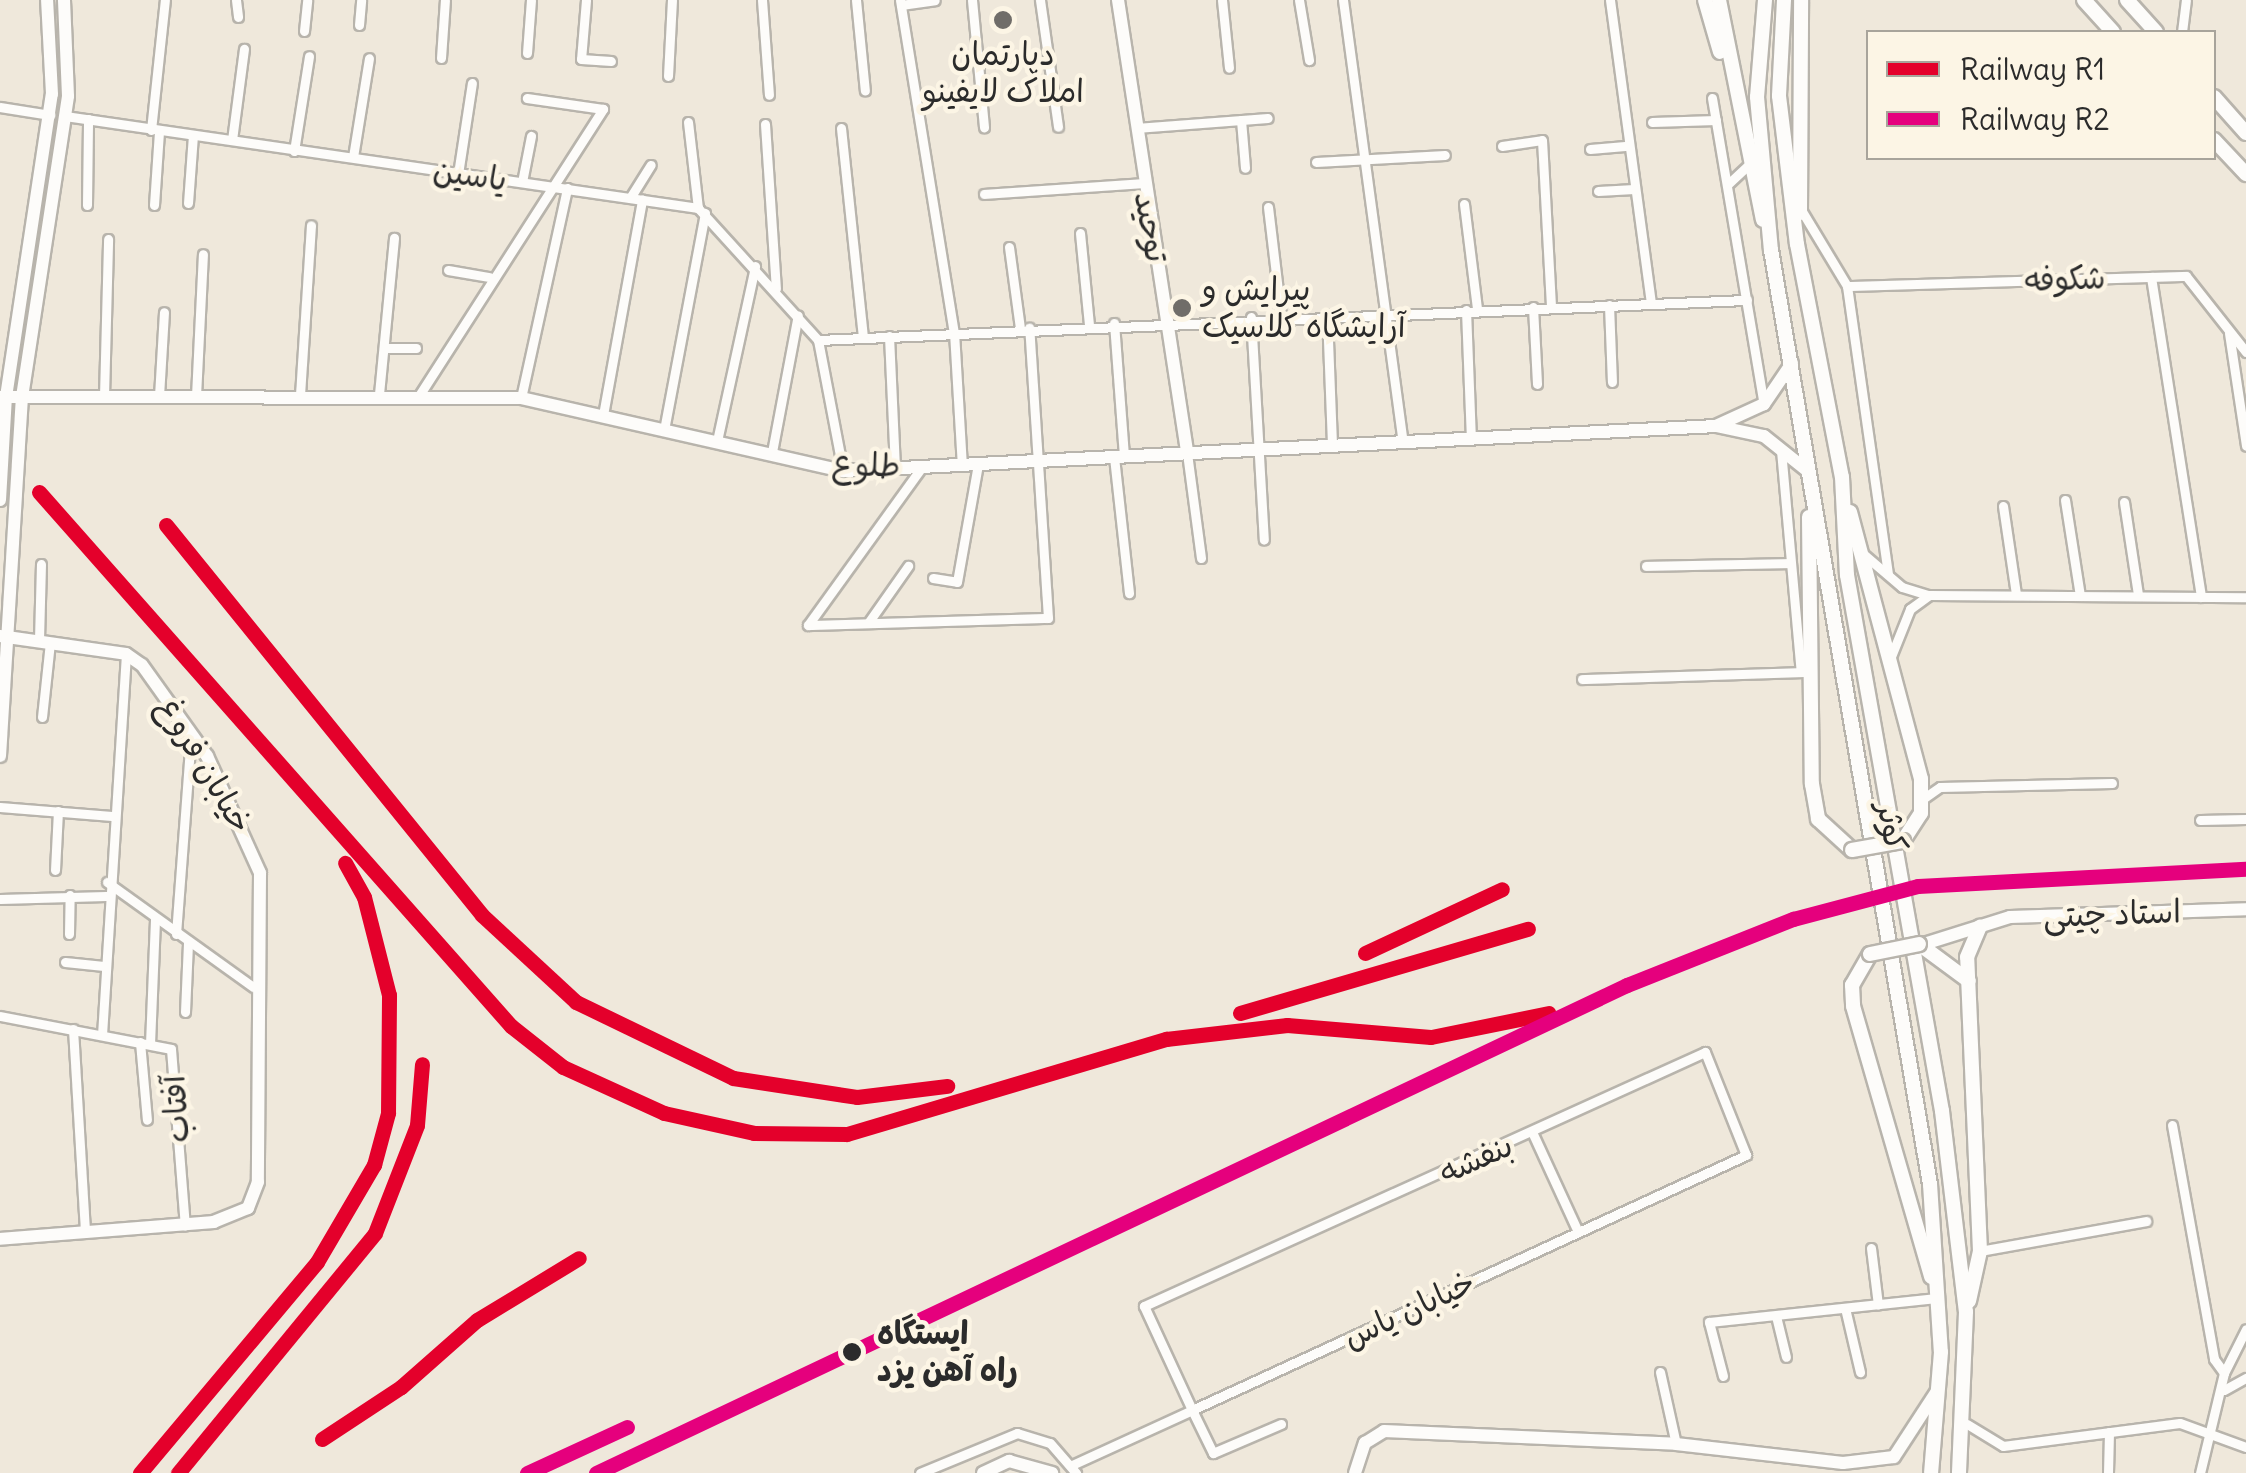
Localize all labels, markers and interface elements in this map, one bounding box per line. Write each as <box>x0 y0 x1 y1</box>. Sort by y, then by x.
marker: دپارتمان املاک لایفینو <box>992 9 1014 31</box>
legend <box>1866 30 2216 160</box>
place label: دپارتمان املاک لایفینو <box>922 36 1084 111</box>
text: Railway R1 <box>1960 50 2105 88</box>
text: Railway R2 <box>1960 100 2110 138</box>
street label: یاسین <box>431 151 509 199</box>
street label: توحید <box>1126 189 1176 265</box>
street label: شکوفه <box>2024 258 2106 300</box>
place label: پیرایش و آرایشگاه کلاسیک <box>1202 271 1406 346</box>
marker: پیرایش و آرایشگاه کلاسیک <box>1171 297 1193 319</box>
street label: طلوع <box>831 445 901 485</box>
street label: خیابان فروغ <box>149 690 261 840</box>
street label: کوثر <box>1869 800 1915 854</box>
street label: استاد چیتی <box>2042 892 2182 936</box>
street label: آفتاب <box>154 1074 198 1144</box>
street label: بنفشه <box>1433 1126 1519 1192</box>
street label: خیابان یاس <box>1337 1263 1481 1357</box>
place label: ایستگاه راه آهن یزد <box>877 1315 1018 1390</box>
marker: ایستگاه راه آهن یزد <box>836 1336 868 1368</box>

